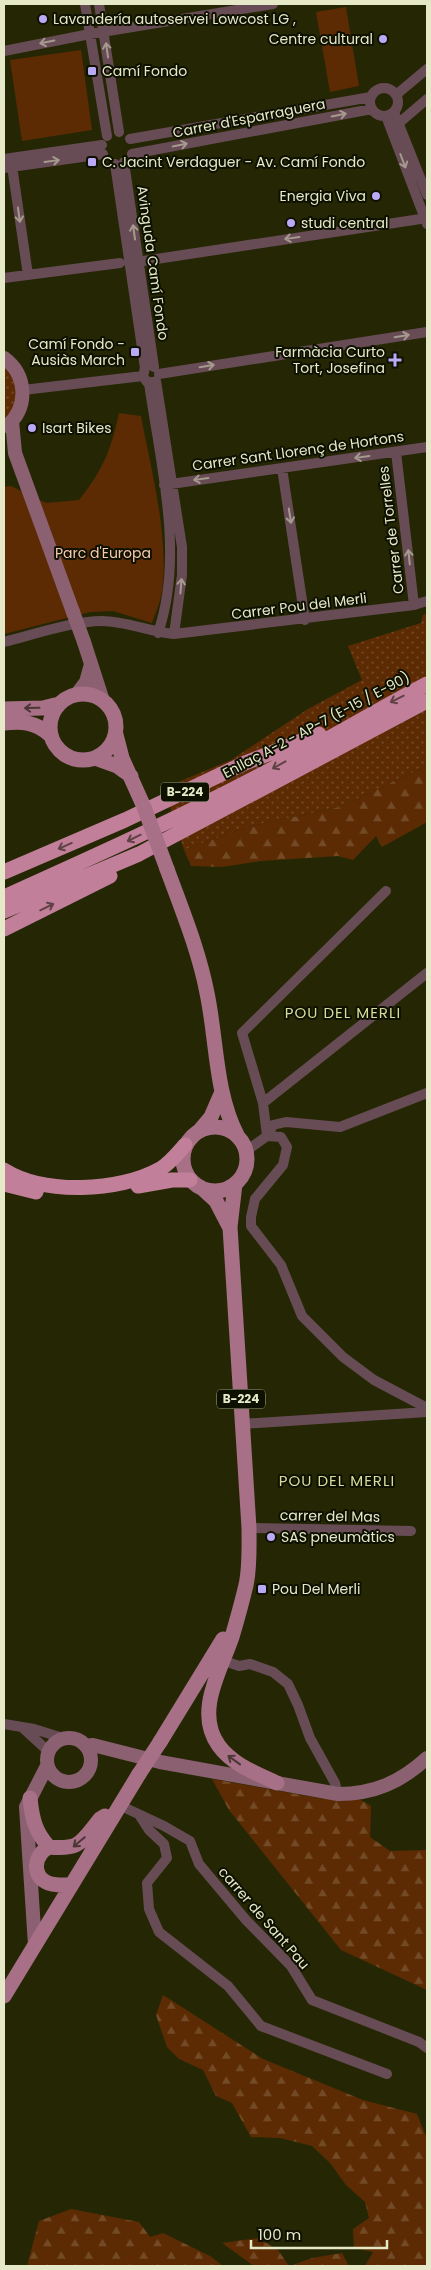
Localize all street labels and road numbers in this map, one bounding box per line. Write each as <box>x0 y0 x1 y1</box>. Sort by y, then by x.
street label: Carrer d'Esparraguera <box>171 93 327 143</box>
street label: Avinguda Camí Fondo <box>132 184 174 342</box>
street label: Carrer Sant Llorenç de Hortons <box>191 426 405 476</box>
street label: Carrer de Torrelles <box>373 465 409 595</box>
street label: Carrer Pou del Merli <box>230 588 368 624</box>
street label: Enllaç A-2 - AP-7 (E-15 / E-90) <box>219 667 413 783</box>
road number: B-224 <box>161 782 209 802</box>
road number: B-224 <box>217 1390 265 1408</box>
street label: carrer del Mas <box>280 1505 380 1527</box>
street label: carrer de Sant Pau <box>214 1862 314 1974</box>

